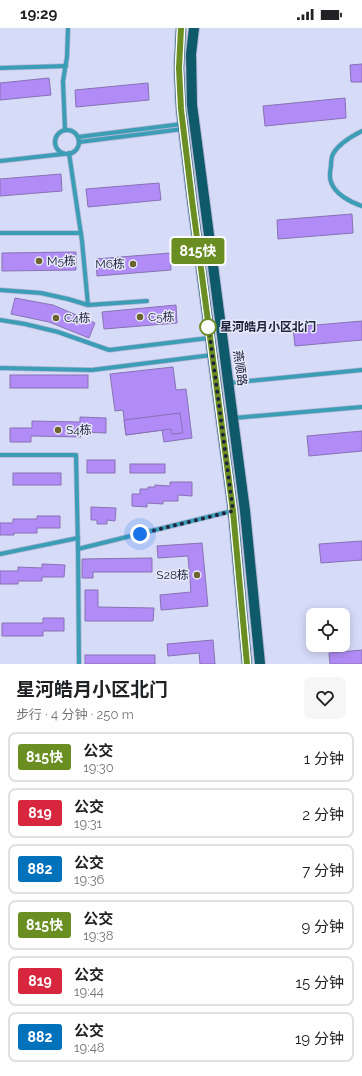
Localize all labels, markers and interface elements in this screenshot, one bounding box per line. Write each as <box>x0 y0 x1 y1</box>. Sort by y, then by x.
text: 19:29 <box>20 5 57 23</box>
line badge: 815快 <box>170 238 226 264</box>
text: 815快 <box>179 243 217 259</box>
place label: M5栋 <box>47 254 76 268</box>
marker: M5栋 <box>34 256 44 266</box>
place label: M6栋 <box>95 257 125 271</box>
marker: M6栋 <box>128 259 138 269</box>
place label: C5栋 <box>148 310 175 324</box>
place label: C4栋 <box>64 311 91 325</box>
marker: C5栋 <box>135 312 145 322</box>
marker: C4栋 <box>51 313 61 323</box>
marker: 星河皓月小区北门 <box>199 318 217 336</box>
place label: 星河皓月小区北门 <box>220 320 316 334</box>
street label: 燕顺路 <box>231 349 249 387</box>
place label: S4栋 <box>66 423 92 437</box>
marker: S4栋 <box>53 425 63 435</box>
your location <box>130 524 150 544</box>
place label: S28栋 <box>156 568 189 582</box>
marker: S28栋 <box>192 570 202 580</box>
map controls <box>306 608 350 652</box>
button: locate <box>306 608 350 652</box>
button: heart <box>304 677 346 719</box>
text: 星河皓月小区北门 <box>16 678 168 700</box>
text: 步行 · 4 分钟 · 250 m <box>16 707 134 722</box>
text: 公交 <box>83 742 113 760</box>
text: 815快 <box>26 749 63 765</box>
text: 1 分钟 <box>304 750 344 768</box>
text: 19:30 <box>83 760 114 775</box>
text: 公交 <box>74 798 104 816</box>
text: 819 <box>28 805 52 821</box>
text: 2 分钟 <box>302 806 344 824</box>
text: 19:31 <box>74 816 102 831</box>
text: 公交 <box>74 854 104 872</box>
text: 882 <box>28 861 52 877</box>
text: 7 分钟 <box>302 862 344 880</box>
text: 19:36 <box>74 872 104 887</box>
text: 公交 <box>83 910 113 928</box>
text: 815快 <box>26 917 63 933</box>
text: 9 分钟 <box>301 918 344 936</box>
text: 19:38 <box>83 928 113 943</box>
text: 公交 <box>74 966 104 984</box>
text: 819 <box>28 973 52 989</box>
text: 15 分钟 <box>296 974 344 992</box>
text: 19:44 <box>74 984 104 999</box>
text: 公交 <box>74 1022 104 1040</box>
text: 882 <box>28 1029 52 1045</box>
text: 19 分钟 <box>295 1030 344 1048</box>
text: 19:48 <box>74 1040 104 1055</box>

